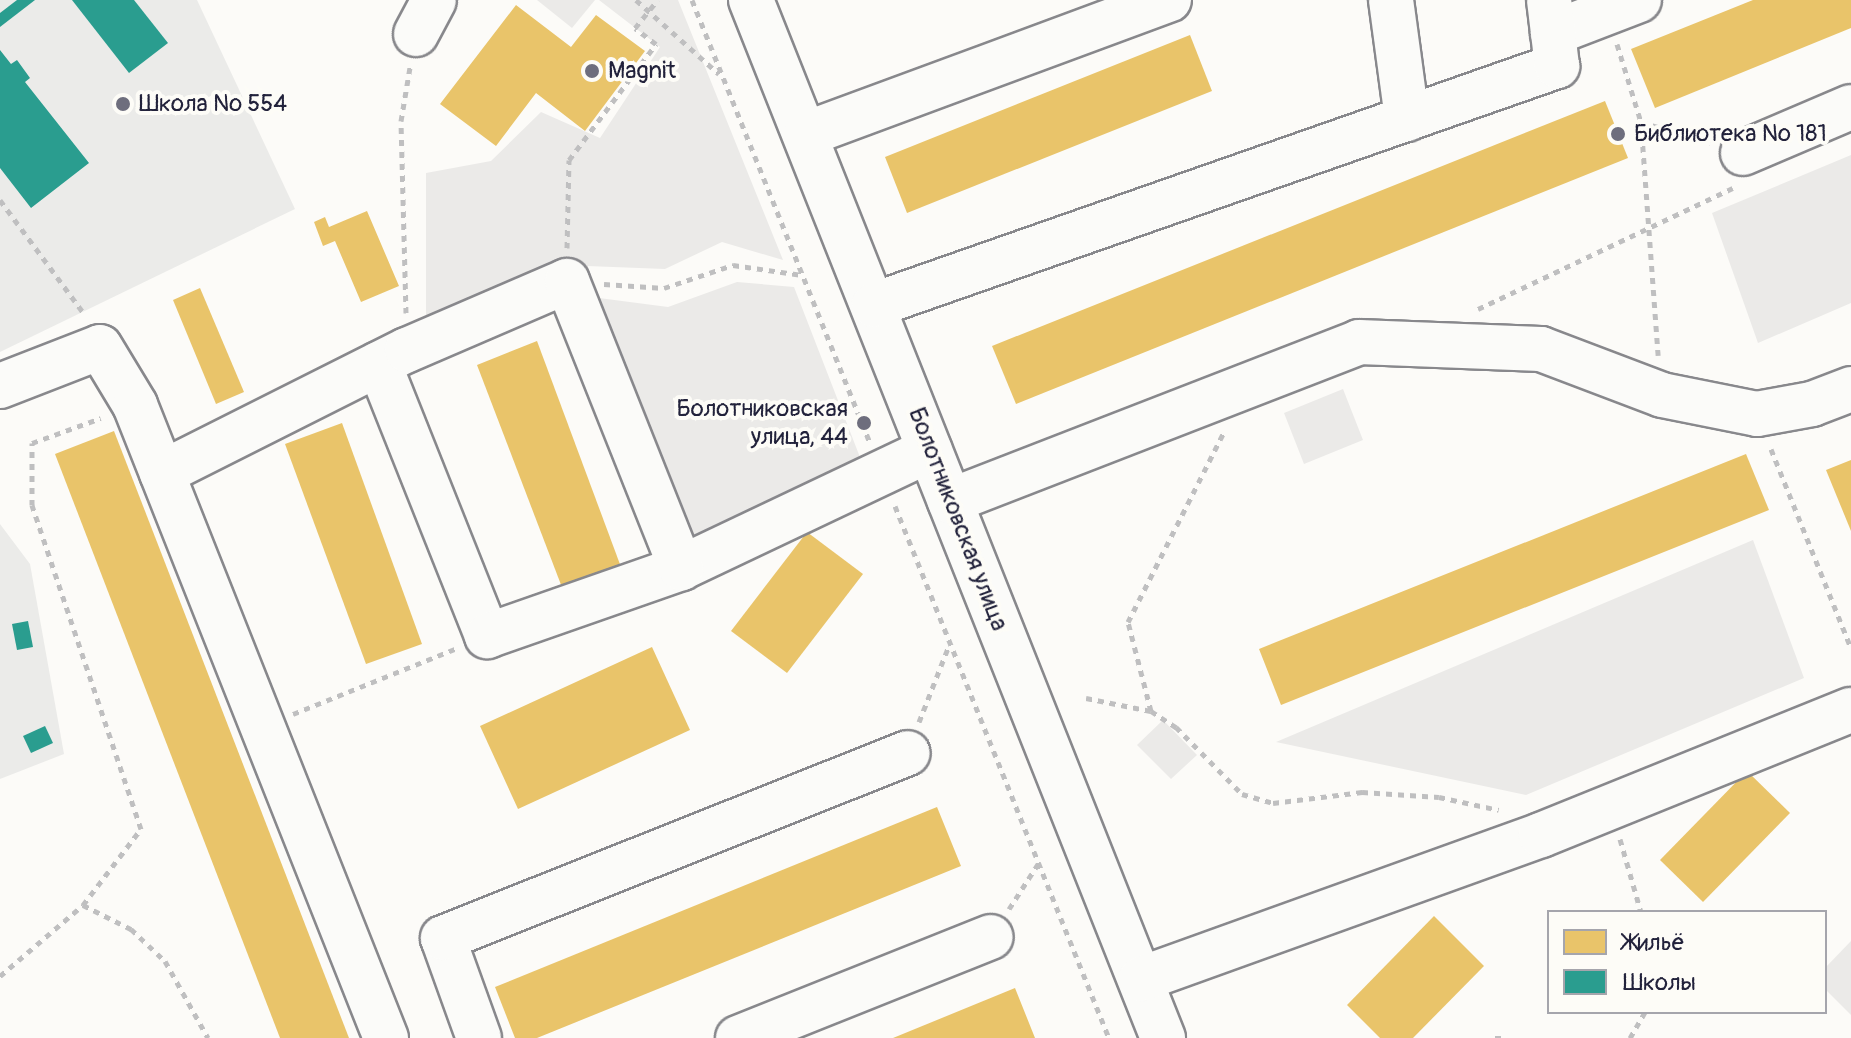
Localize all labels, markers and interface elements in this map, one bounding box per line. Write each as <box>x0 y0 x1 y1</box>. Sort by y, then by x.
place label: Magnit <box>608 57 676 85</box>
marker: Magnit <box>583 62 601 80</box>
place label: Школа № 554 <box>139 90 287 118</box>
marker: Школа № 554 <box>114 95 132 113</box>
place label: Библиотека № 181 <box>1634 120 1827 148</box>
marker: Библиотека № 181 <box>1609 125 1627 143</box>
place label: Болотниковская улица, 44 <box>676 395 848 451</box>
street label: Болотниковская улица <box>902 403 1014 635</box>
marker: Болотниковская улица, 44 <box>855 414 873 432</box>
legend <box>1547 910 1827 1014</box>
text: Жильё <box>1623 928 1685 957</box>
text: Школы <box>1623 968 1696 997</box>

